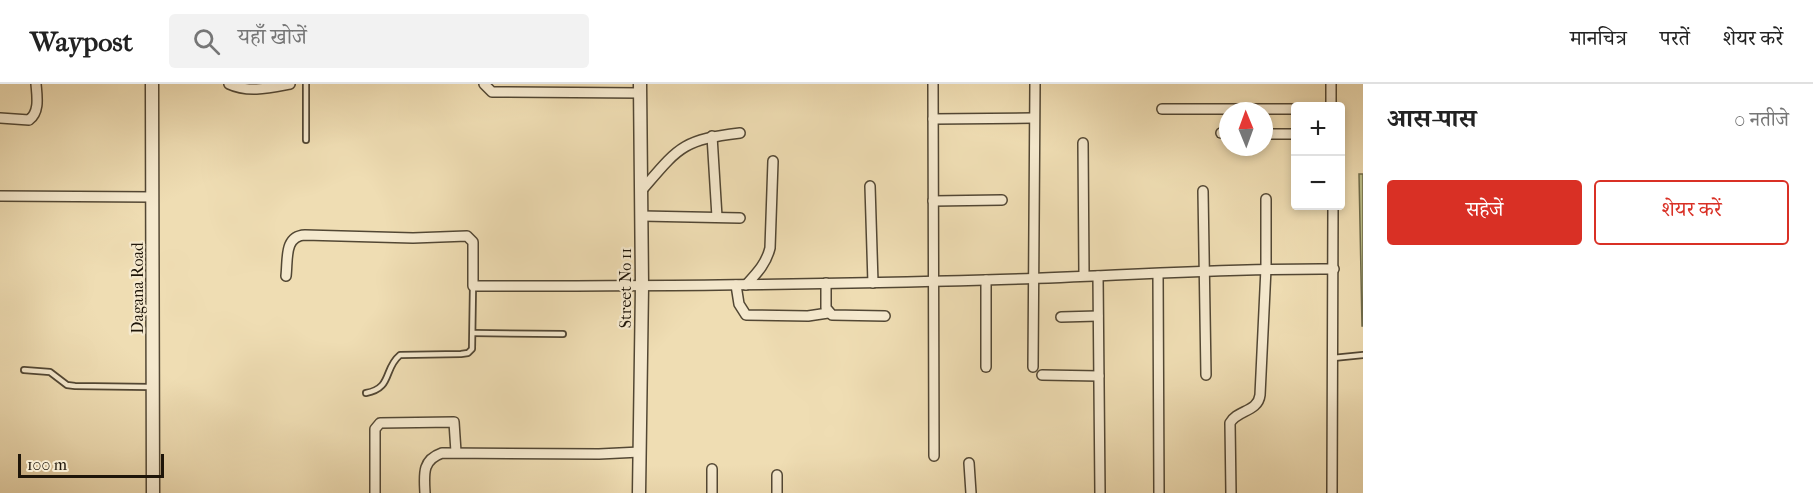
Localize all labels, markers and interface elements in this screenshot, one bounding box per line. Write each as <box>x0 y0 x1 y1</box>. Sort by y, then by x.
search box <box>169 14 589 68</box>
text: यहाँ खोजें <box>238 24 307 50</box>
text: Waypost <box>30 25 133 58</box>
icon: search <box>190 25 223 58</box>
text: मानचित्र <box>1570 26 1627 50</box>
text: परतें <box>1660 26 1690 50</box>
text: शेयर करें <box>1723 26 1783 50</box>
north arrow <box>1219 102 1273 156</box>
map controls <box>1291 102 1345 210</box>
button: + <box>1291 102 1345 156</box>
text: आस-पास <box>1387 103 1476 134</box>
text: 0 नतीजे <box>1734 108 1789 131</box>
button: − <box>1291 156 1345 210</box>
button: सहेजें <box>1387 180 1582 245</box>
button: शेयर करें <box>1594 180 1789 245</box>
street label: Dagana Road <box>128 242 147 334</box>
street label: Street No 11 <box>616 248 635 328</box>
scale bar <box>18 451 164 478</box>
text: 100 m <box>27 455 67 474</box>

